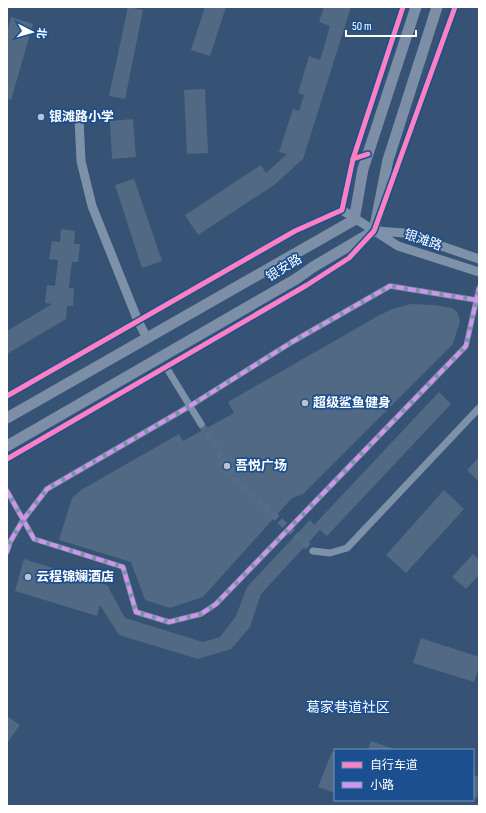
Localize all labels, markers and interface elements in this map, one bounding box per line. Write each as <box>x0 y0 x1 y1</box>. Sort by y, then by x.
north arrow <box>12 12 52 52</box>
scale bar <box>346 12 416 38</box>
text: 50 m <box>352 19 372 34</box>
text: 北 <box>34 27 48 39</box>
place label: 银滩路小学 <box>49 109 114 125</box>
marker: 银滩路小学 <box>36 112 46 122</box>
street label: 银滩路 <box>402 226 444 254</box>
street label: 银安路 <box>263 251 305 285</box>
place label: 超级鲨鱼健身 <box>313 395 391 411</box>
marker: 超级鲨鱼健身 <box>300 398 310 408</box>
place label: 吾悦广场 <box>235 458 287 474</box>
marker: 吾悦广场 <box>222 461 232 471</box>
place label: 云程锦斓酒店 <box>36 569 114 585</box>
marker: 云程锦斓酒店 <box>23 572 33 582</box>
district label: 葛家巷道社区 <box>306 699 390 716</box>
legend <box>334 749 474 801</box>
text: 自行车道 <box>370 758 418 773</box>
text: 小路 <box>370 778 394 793</box>

